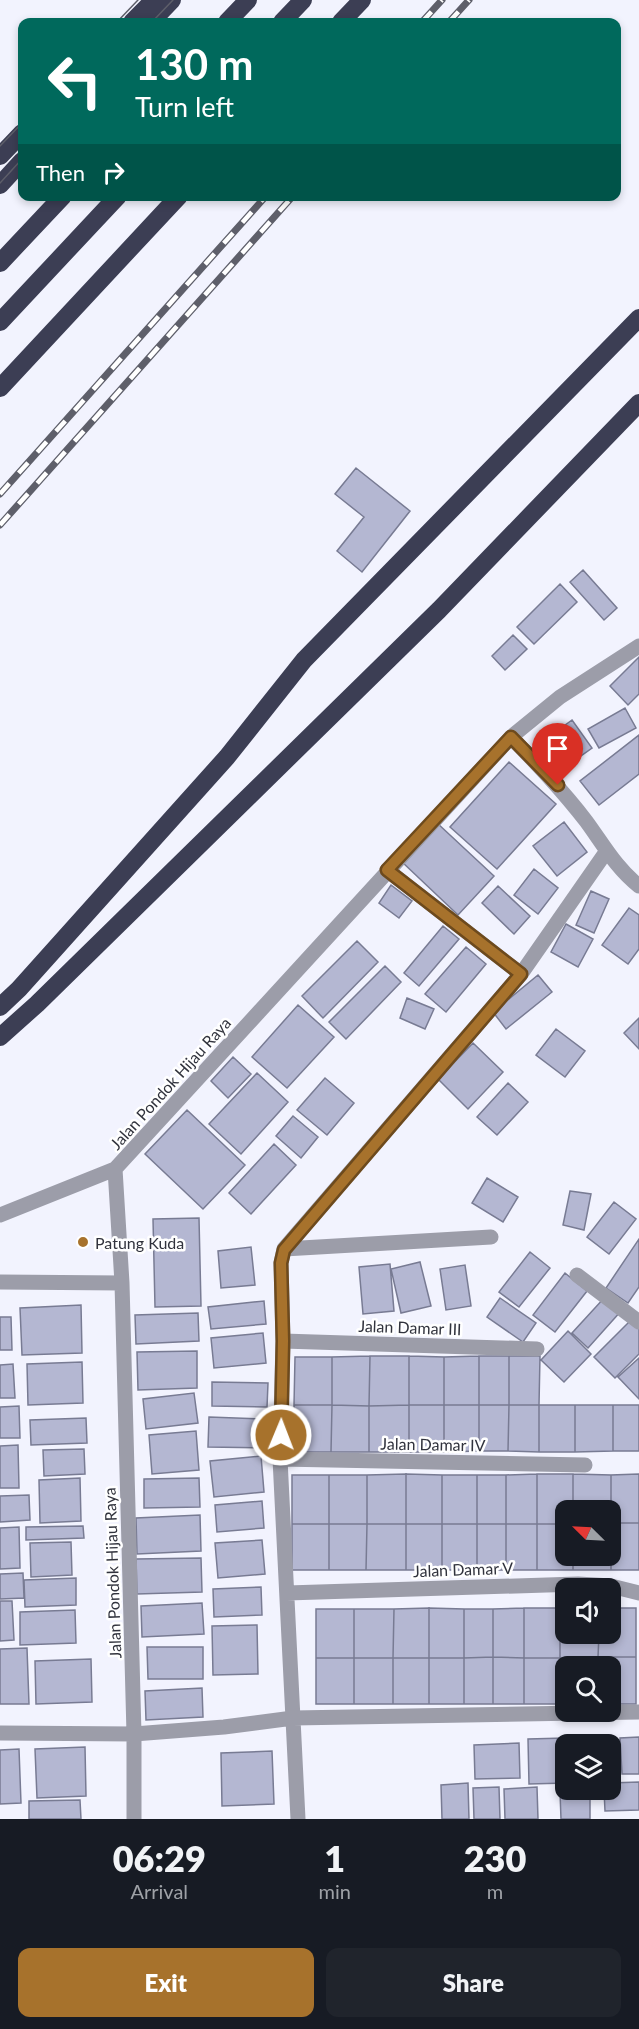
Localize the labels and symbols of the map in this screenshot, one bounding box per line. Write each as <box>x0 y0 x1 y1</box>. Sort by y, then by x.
pin <box>532 723 583 785</box>
street label: Jalan Pondok Hijau Raya <box>106 1013 234 1153</box>
place label: Patung Kuda <box>95 1233 184 1252</box>
marker: Patung Kuda <box>76 1235 90 1249</box>
street label: Jalan Damar III <box>358 1316 462 1338</box>
position arrow <box>249 1403 313 1467</box>
street label: Jalan Damar IV <box>380 1434 486 1454</box>
street label: Jalan Pondok Hijau Raya <box>100 1487 124 1659</box>
north arrow <box>555 1500 621 1566</box>
street label: Jalan Damar V <box>413 1558 513 1580</box>

